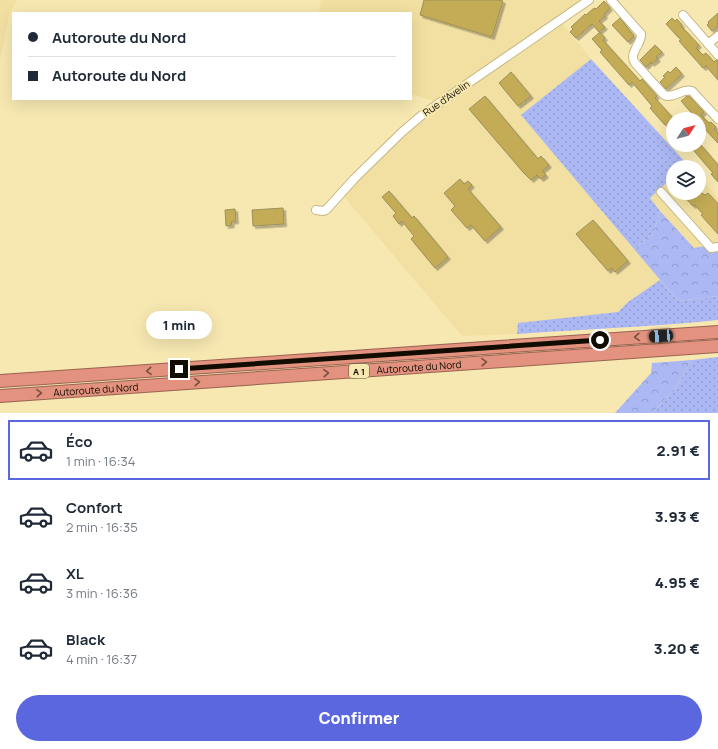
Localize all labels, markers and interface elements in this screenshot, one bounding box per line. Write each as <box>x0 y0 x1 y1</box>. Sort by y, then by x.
text: Autoroute du Nord <box>52 27 186 48</box>
text: Autoroute du Nord <box>52 65 186 86</box>
street label: Rue d'Avelin <box>420 77 472 119</box>
north arrow <box>666 112 706 152</box>
map controls <box>666 112 706 200</box>
button: layers <box>666 160 706 200</box>
callout: 1 min <box>146 311 212 339</box>
text: 1 min <box>163 316 195 334</box>
car <box>649 329 673 343</box>
route start <box>591 331 609 349</box>
one-way arrow <box>634 333 640 342</box>
street label: Autoroute du Nord <box>376 357 462 377</box>
one-way arrow <box>481 358 487 367</box>
route end <box>170 360 188 378</box>
road number: A 1 <box>349 364 369 378</box>
one-way arrow <box>146 366 152 375</box>
one-way arrow <box>323 369 329 378</box>
one-way arrow <box>194 378 200 387</box>
street label: Autoroute du Nord <box>53 379 139 399</box>
one-way arrow <box>36 389 42 398</box>
text: Éco <box>66 431 92 452</box>
icon: car <box>18 432 54 468</box>
text: 2.91 € <box>657 440 700 461</box>
text: 1 min · 16:34 <box>66 452 135 470</box>
text: Confort <box>66 497 123 518</box>
icon: car <box>18 498 54 534</box>
text: 3.93 € <box>655 506 700 527</box>
text: 2 min · 16:35 <box>66 518 138 536</box>
text: XL <box>66 563 84 584</box>
icon: car <box>18 564 54 600</box>
text: 4.95 € <box>655 572 700 593</box>
text: 3 min · 16:36 <box>66 584 138 602</box>
text: Black <box>66 629 105 650</box>
icon: car <box>18 630 54 666</box>
text: 3.20 € <box>654 638 700 659</box>
text: 4 min · 16:37 <box>66 650 137 668</box>
button: Confirmer <box>16 695 702 741</box>

